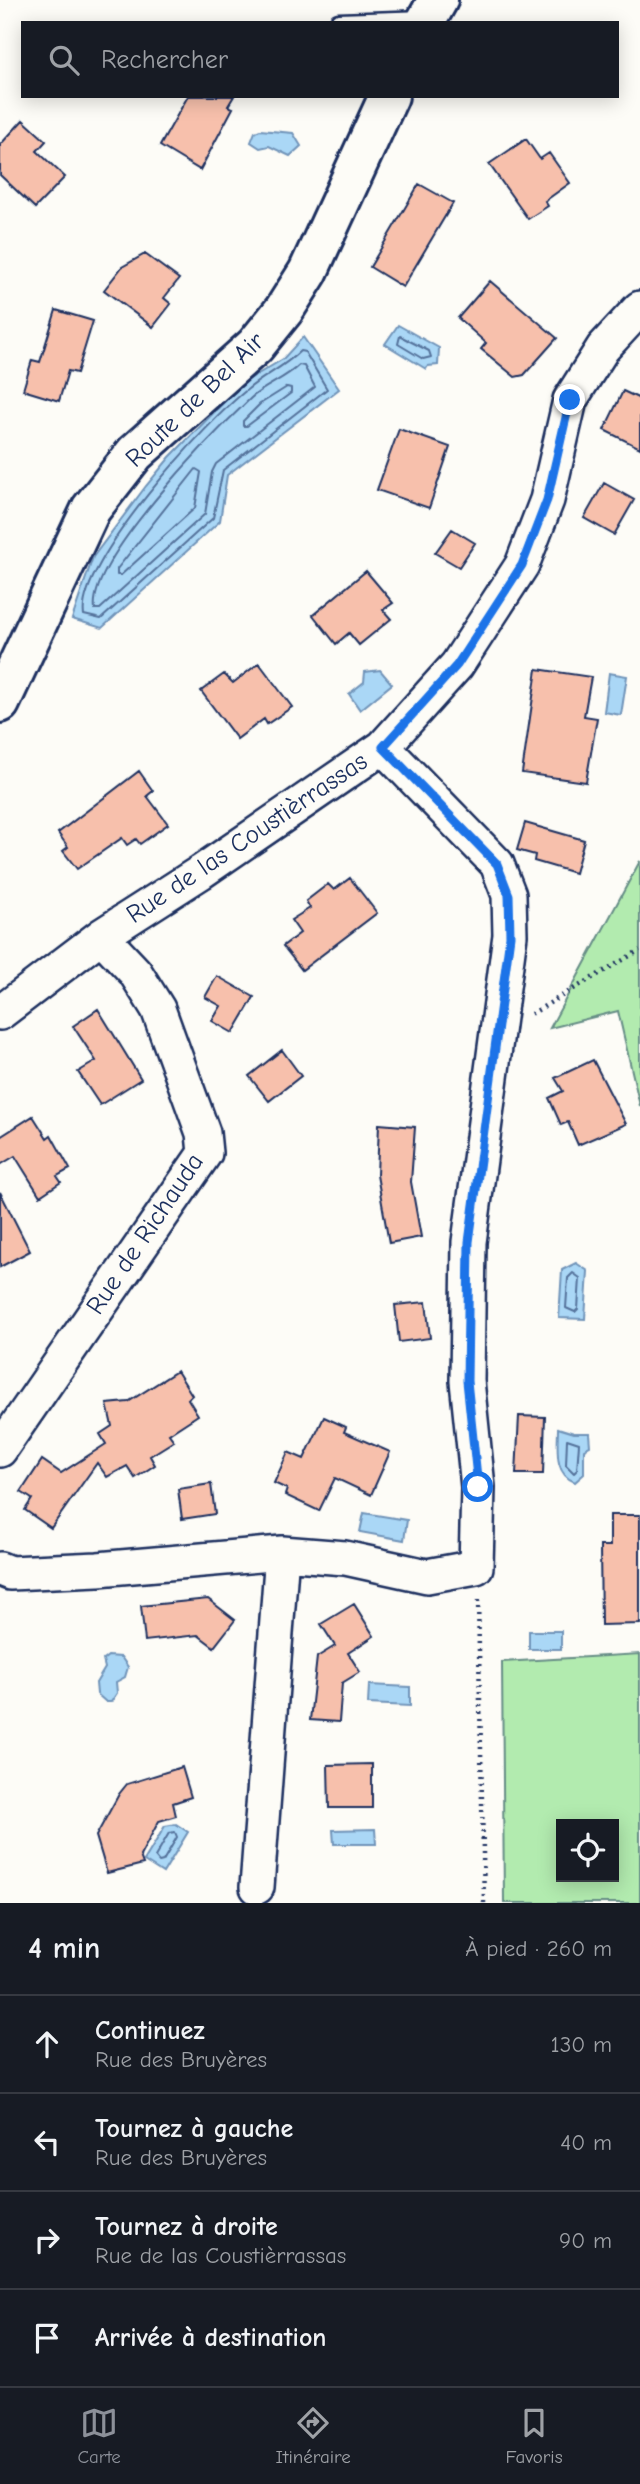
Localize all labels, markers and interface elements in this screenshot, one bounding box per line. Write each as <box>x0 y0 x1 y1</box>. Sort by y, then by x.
search box <box>21 21 619 98</box>
icon: search <box>45 41 83 79</box>
text: Rechercher <box>101 45 228 75</box>
street label: Route de Bel Air <box>119 326 271 474</box>
route end <box>554 384 585 415</box>
street label: Rue de las Coustièrrassas <box>121 746 373 930</box>
street label: Rue de Richauda <box>80 1148 210 1320</box>
route start <box>462 1471 493 1502</box>
map controls <box>556 1819 619 1882</box>
button: locate <box>556 1819 619 1882</box>
text: 4 min <box>28 1931 100 1966</box>
text: À pied · 260 m <box>465 1935 612 1962</box>
text: Continuez <box>95 2016 205 2046</box>
icon: ahead <box>28 2025 66 2063</box>
text: 130 m <box>551 2031 612 2058</box>
text: Rue des Bruyères <box>95 2046 267 2073</box>
text: Tournez à gauche <box>95 2114 293 2144</box>
icon: left <box>28 2123 66 2161</box>
text: 40 m <box>560 2129 612 2156</box>
text: Rue des Bruyères <box>95 2144 267 2171</box>
text: Tournez à droite <box>95 2212 278 2242</box>
icon: right <box>28 2221 66 2259</box>
text: 90 m <box>559 2227 612 2254</box>
text: Rue de las Coustièrrassas <box>95 2242 346 2269</box>
icon: arrive <box>28 2319 66 2357</box>
text: Arrivée à destination <box>95 2323 326 2353</box>
tab: Carte <box>77 2404 121 2468</box>
tab: Itinéraire <box>276 2404 351 2468</box>
tab: Favoris <box>506 2404 563 2468</box>

